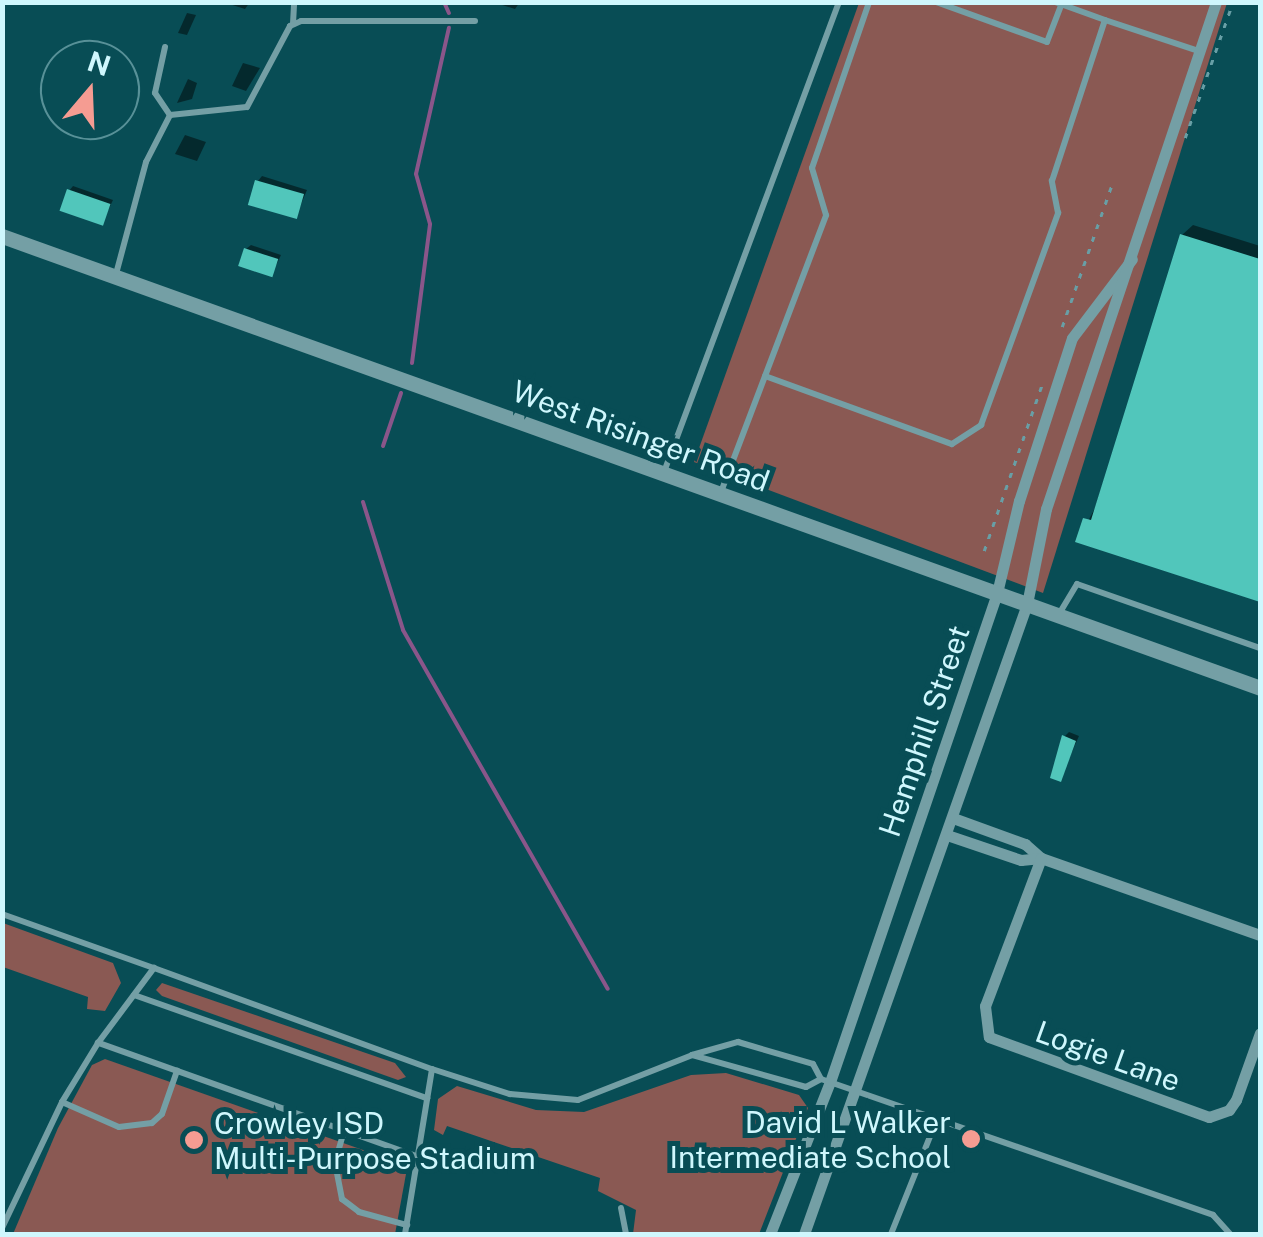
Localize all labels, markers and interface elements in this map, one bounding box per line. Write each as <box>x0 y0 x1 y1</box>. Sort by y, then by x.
north arrow <box>40 40 140 140</box>
text: N <box>84 44 115 82</box>
street label: West Risinger Road <box>508 373 774 499</box>
street label: Hemphill Street <box>871 621 977 841</box>
street label: Logie Lane <box>1031 1013 1185 1099</box>
place label: David L Walker Intermediate School <box>669 1104 951 1174</box>
place label: Crowley ISD Multi-Purpose Stadium <box>214 1105 536 1176</box>
marker: David L Walker Intermediate School <box>960 1128 982 1150</box>
marker: Crowley ISD Multi-Purpose Stadium <box>183 1129 205 1151</box>

